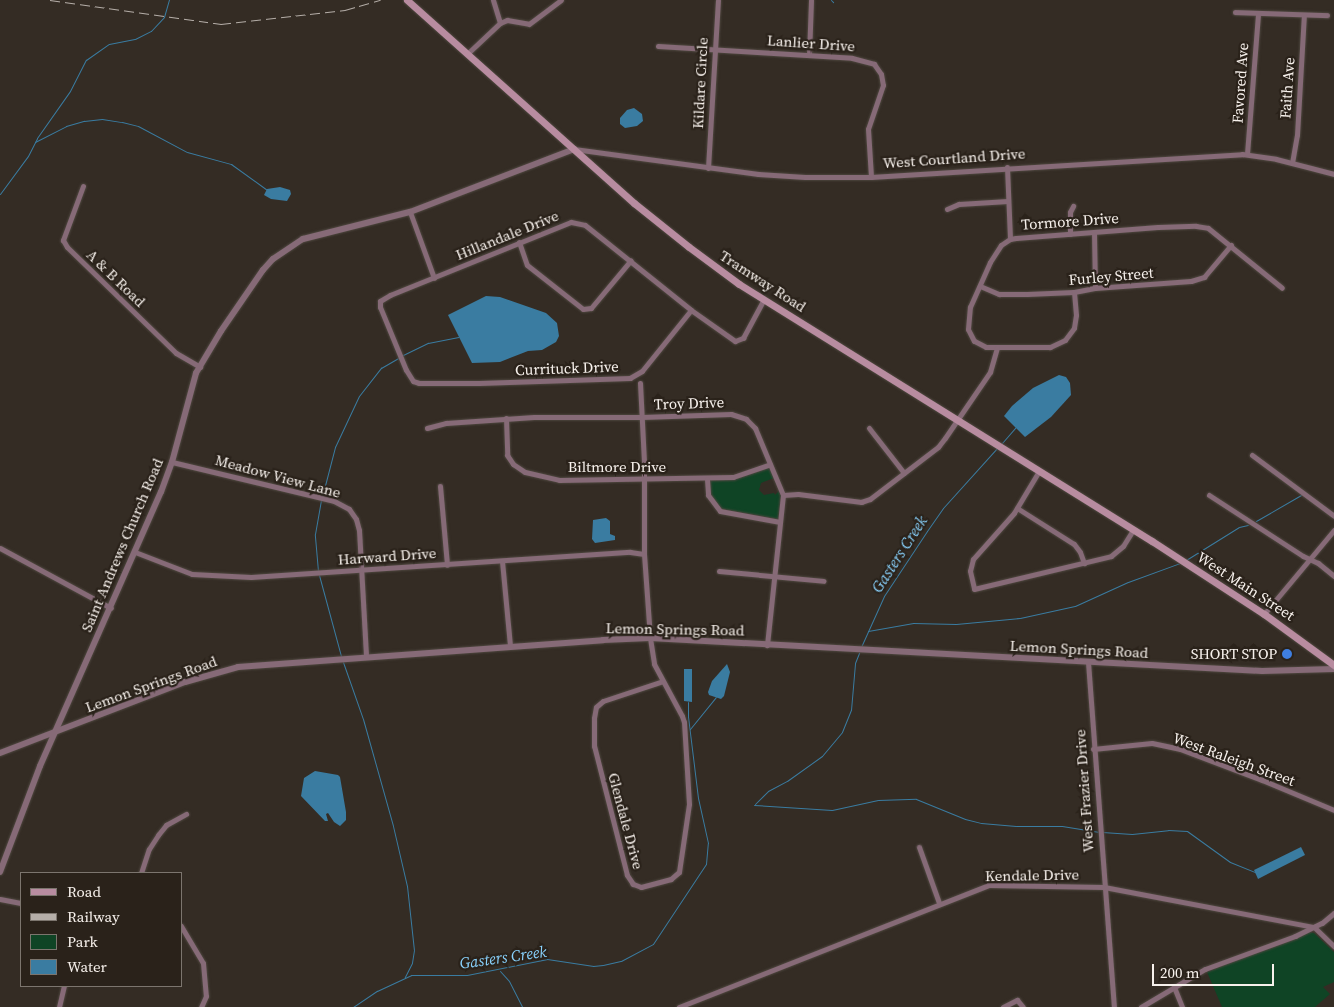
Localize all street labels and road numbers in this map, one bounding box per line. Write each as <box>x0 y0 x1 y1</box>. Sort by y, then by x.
street label: Lanlier Drive <box>766 31 856 55</box>
street label: Kildare Circle <box>689 37 711 129</box>
street label: Favored Ave <box>1228 42 1252 124</box>
street label: Faith Ave <box>1276 57 1298 119</box>
street label: West Courtland Drive <box>882 144 1026 172</box>
street label: Hillandale Drive <box>453 206 561 264</box>
street label: Tormore Drive <box>1021 209 1119 233</box>
street label: A & B Road <box>83 246 149 310</box>
street label: Tramway Road <box>716 246 810 316</box>
street label: Furley Street <box>1068 263 1154 289</box>
street label: Currituck Drive <box>515 357 619 379</box>
street label: Troy Drive <box>654 393 724 413</box>
street label: Meadow View Lane <box>213 450 343 502</box>
street label: Saint Andrews Church Road <box>77 456 167 634</box>
street label: Biltmore Drive <box>568 458 666 476</box>
street label: Harward Drive <box>337 544 437 568</box>
street label: West Main Street <box>1194 548 1298 624</box>
street label: Lemon Springs Road <box>605 619 745 639</box>
street label: Lemon Springs Road <box>1009 636 1149 662</box>
street label: Lemon Springs Road <box>83 652 219 716</box>
street label: West Frazier Drive <box>1071 729 1097 853</box>
street label: West Raleigh Street <box>1170 729 1298 789</box>
street label: Glendale Drive <box>604 771 648 871</box>
street label: Kendale Drive <box>985 865 1079 885</box>

